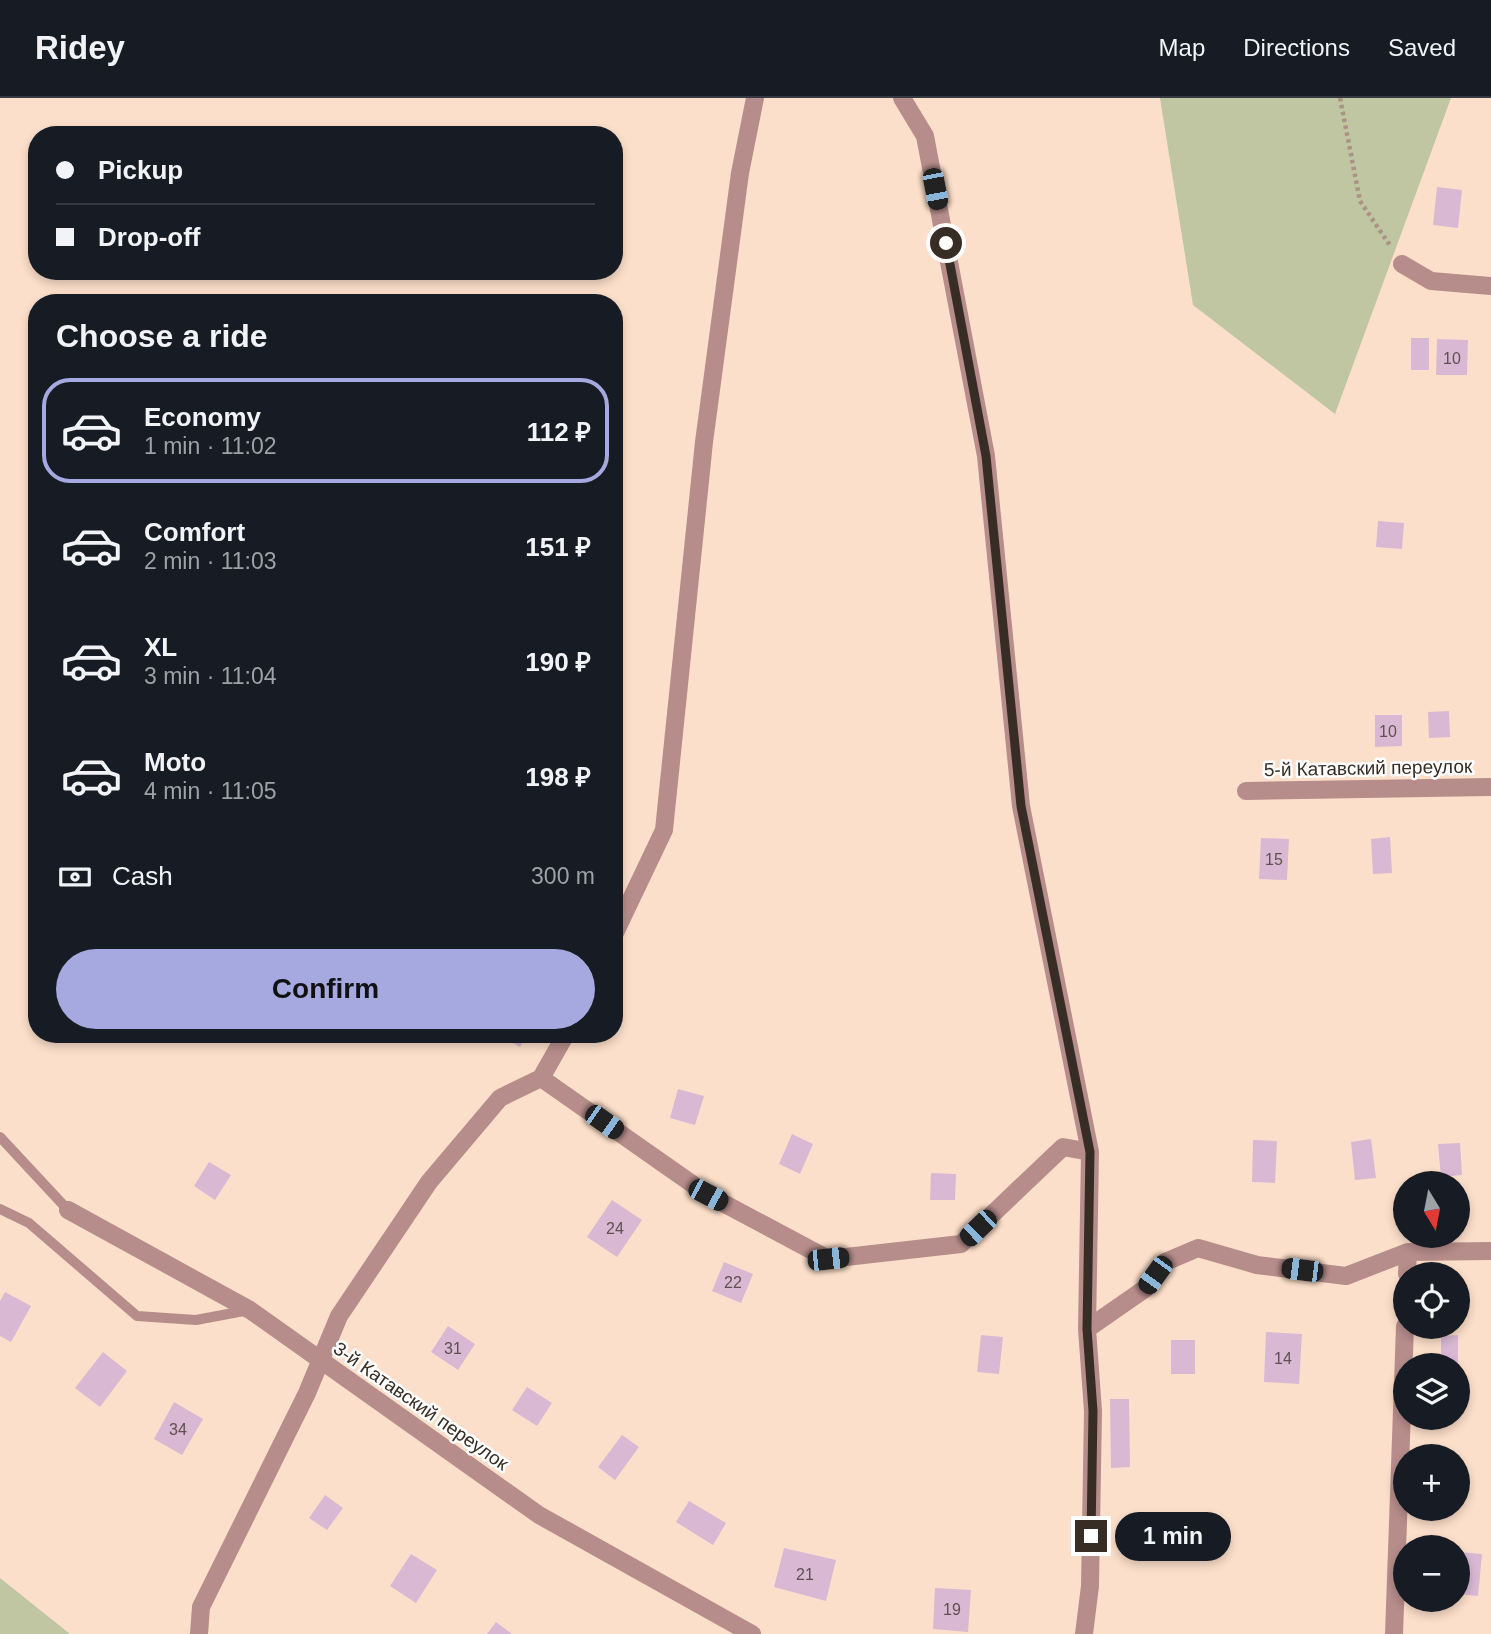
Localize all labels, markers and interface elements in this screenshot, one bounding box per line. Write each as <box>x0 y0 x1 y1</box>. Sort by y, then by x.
text: Ridey <box>35 29 125 66</box>
text: Map <box>1159 34 1205 61</box>
text: Directions <box>1243 34 1350 61</box>
text: Saved <box>1388 34 1456 61</box>
text: Pickup <box>98 155 183 185</box>
car <box>921 166 950 212</box>
text: Drop-off <box>98 222 201 252</box>
route start <box>930 227 962 259</box>
text: Choose a ride <box>56 318 268 354</box>
house number: 10 <box>1443 350 1461 367</box>
icon: car <box>60 399 123 462</box>
text: Economy <box>144 402 261 432</box>
text: 112 ₽ <box>527 417 591 447</box>
text: 1 min · 11:02 <box>144 433 277 459</box>
icon: car <box>60 514 123 577</box>
text: Comfort <box>144 517 245 547</box>
text: 151 ₽ <box>525 532 591 562</box>
text: 2 min · 11:03 <box>144 548 277 574</box>
icon: car <box>60 629 123 692</box>
text: XL <box>144 632 177 662</box>
text: 190 ₽ <box>525 647 591 677</box>
text: 3 min · 11:04 <box>144 663 277 689</box>
house number: 10 <box>1379 723 1397 740</box>
icon: car <box>60 744 123 807</box>
text: Moto <box>144 747 206 777</box>
street label: 5-й Катавский переулок <box>1264 756 1473 780</box>
text: 198 ₽ <box>525 762 591 792</box>
text: 4 min · 11:05 <box>144 778 277 804</box>
house number: 15 <box>1265 851 1283 868</box>
icon: cash <box>56 858 94 896</box>
text: Cash <box>112 861 173 891</box>
text: 300 m <box>531 863 595 889</box>
button: Confirm <box>56 949 595 1029</box>
car <box>581 1101 628 1143</box>
north arrow <box>1393 1171 1470 1248</box>
map controls <box>1393 1171 1470 1612</box>
car <box>685 1176 732 1214</box>
car <box>956 1206 1001 1250</box>
house number: 24 <box>606 1220 624 1237</box>
car <box>807 1246 850 1272</box>
car <box>1135 1252 1176 1298</box>
car <box>1280 1257 1325 1283</box>
button: locate <box>1393 1262 1470 1339</box>
house number: 22 <box>724 1274 742 1291</box>
street label: 3-й Катавский переулок <box>330 1338 513 1475</box>
house number: 31 <box>444 1340 462 1357</box>
house number: 14 <box>1274 1350 1292 1367</box>
button: layers <box>1393 1353 1470 1430</box>
house number: 34 <box>169 1421 187 1438</box>
button: + <box>1393 1444 1470 1521</box>
callout: 1 min <box>1116 1512 1231 1560</box>
route end <box>1075 1520 1107 1552</box>
text: 1 min <box>1143 1523 1203 1549</box>
button: − <box>1393 1535 1470 1612</box>
house number: 21 <box>796 1566 814 1583</box>
house number: 19 <box>943 1601 961 1618</box>

